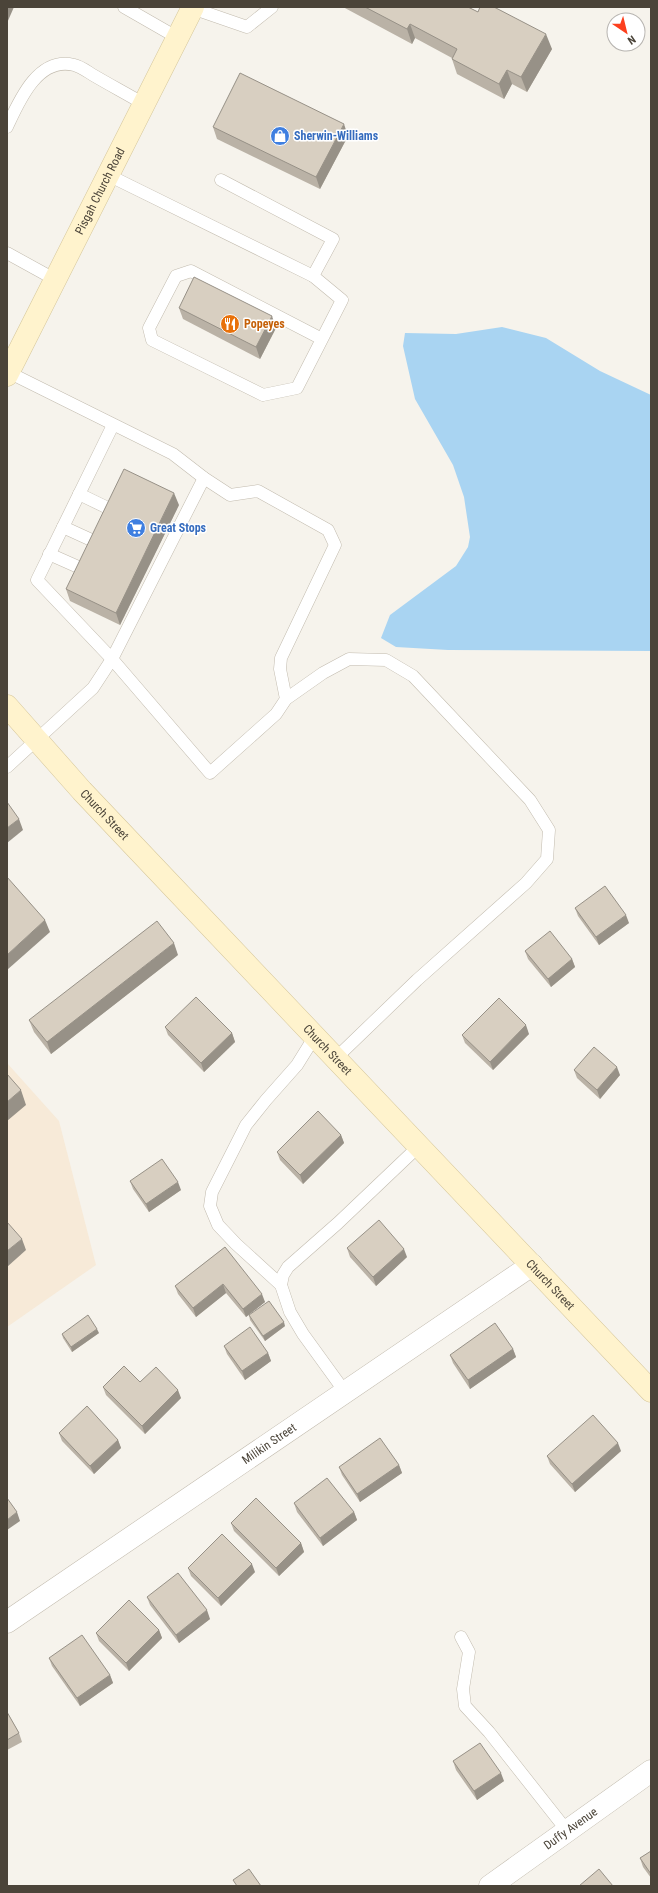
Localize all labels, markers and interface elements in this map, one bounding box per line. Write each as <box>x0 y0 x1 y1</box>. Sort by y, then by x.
north arrow <box>606 12 646 52</box>
text: N <box>625 33 638 47</box>
shop icon: Sherwin-Williams <box>269 125 291 147</box>
place label: Sherwin-Williams <box>294 129 379 143</box>
street label: Pisgah Church Road <box>72 145 128 237</box>
restaurant icon: Popeyes <box>219 313 241 335</box>
place label: Popeyes <box>244 317 285 331</box>
supermarket icon: Great Stops <box>125 517 147 539</box>
place label: Great Stops <box>150 521 207 535</box>
street label: Church Street <box>77 787 132 843</box>
street label: Church Street <box>300 1022 355 1078</box>
street label: Church Street <box>523 1257 578 1313</box>
street label: Milikin Street <box>239 1420 299 1467</box>
street label: Duffy Avenue <box>541 1804 600 1852</box>

